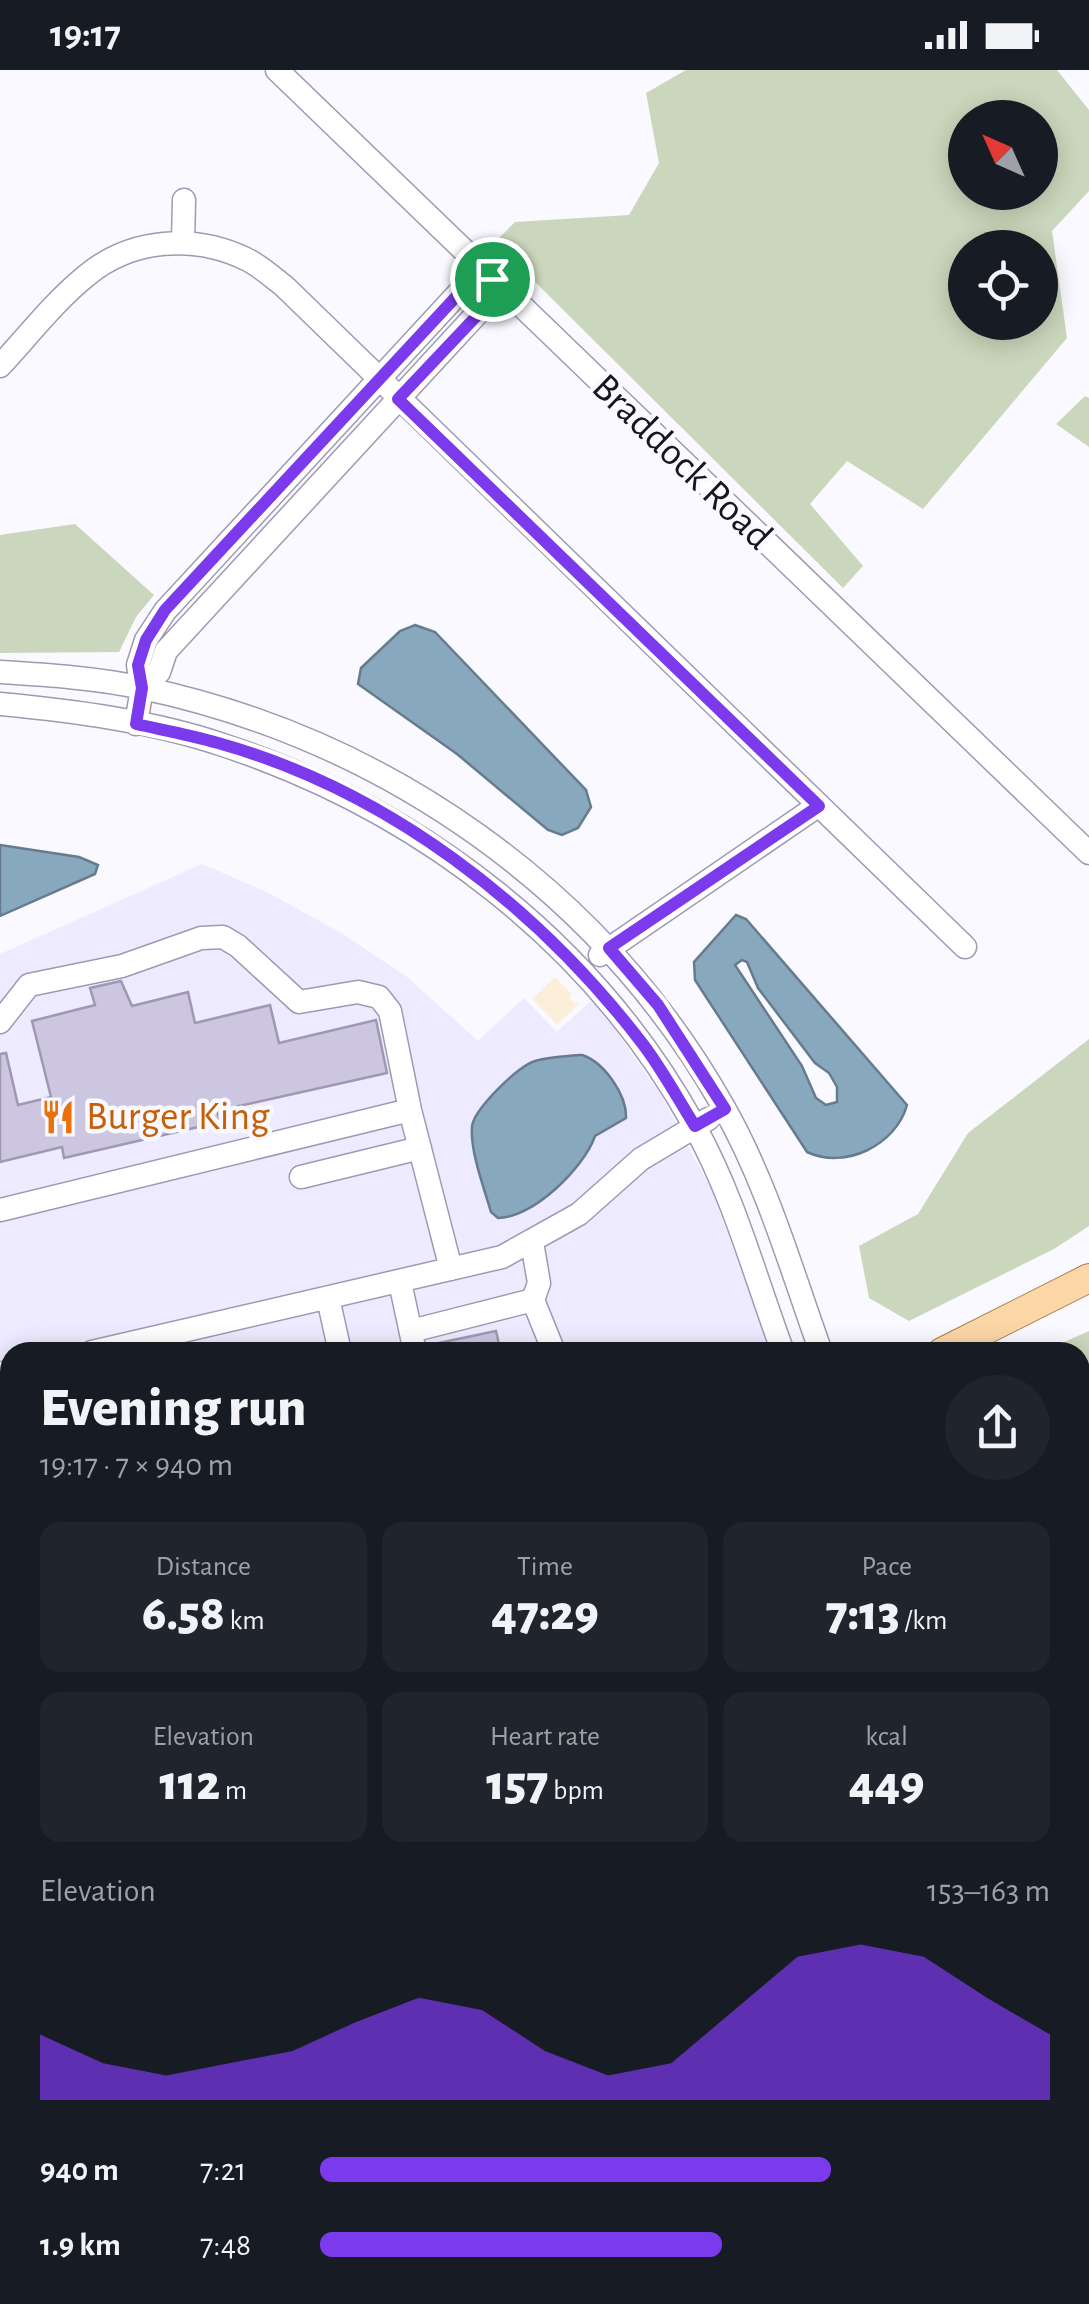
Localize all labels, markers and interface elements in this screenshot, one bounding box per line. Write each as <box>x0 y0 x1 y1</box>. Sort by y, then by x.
text: 19:17 <box>50 16 121 54</box>
north arrow <box>948 100 1058 210</box>
map controls <box>948 100 1058 340</box>
button: locate <box>948 230 1058 340</box>
pin <box>450 237 535 322</box>
icon: arrive <box>465 252 520 307</box>
street label: Braddock Road <box>584 367 780 557</box>
place label: Burger King <box>86 1097 270 1137</box>
restaurant icon: Burger King <box>39 1098 77 1136</box>
button: share <box>945 1375 1050 1480</box>
text: Evening run <box>40 1381 306 1436</box>
text: 19:17 · 7 × 940 m <box>40 1449 233 1481</box>
text: Distance <box>156 1553 251 1581</box>
text: Time <box>517 1553 573 1581</box>
text: Pace <box>861 1553 912 1581</box>
text: 6.58 <box>142 1589 225 1639</box>
text: 47:29 <box>491 1589 599 1639</box>
text: 7:13 <box>826 1589 900 1639</box>
text: km <box>225 1607 265 1635</box>
text: /km <box>900 1607 947 1635</box>
text: Elevation <box>153 1723 254 1751</box>
text: Heart rate <box>490 1723 600 1751</box>
text: kcal <box>865 1723 908 1751</box>
text: 112 <box>159 1759 220 1809</box>
text: 157 <box>486 1759 548 1809</box>
text: 449 <box>849 1759 925 1809</box>
text: m <box>220 1777 247 1805</box>
text: bpm <box>548 1777 604 1805</box>
text: Elevation <box>40 1875 156 1907</box>
text: 153–163 m <box>927 1875 1050 1907</box>
text: 940 m <box>40 2154 119 2186</box>
text: 7:21 <box>200 2154 246 2186</box>
text: 1.9 km <box>40 2229 121 2261</box>
text: 7:48 <box>200 2229 251 2261</box>

